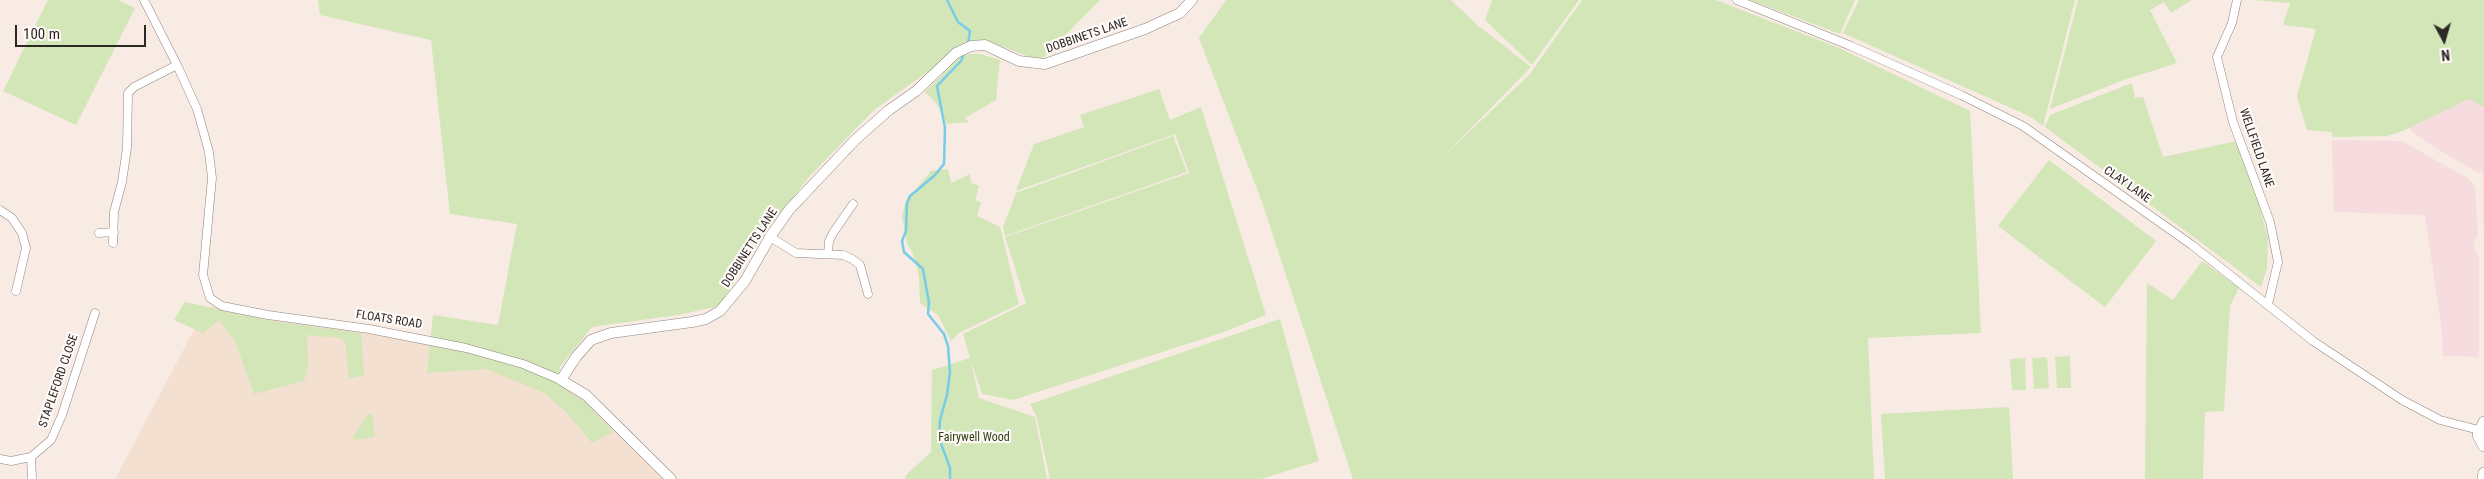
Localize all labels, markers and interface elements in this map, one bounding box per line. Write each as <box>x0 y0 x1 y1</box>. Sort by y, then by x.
scale bar <box>18 15 149 47</box>
street label: DOBBINETS LANE <box>1044 15 1130 57</box>
north arrow <box>2419 15 2469 65</box>
text: 100 m <box>23 25 60 43</box>
text: N <box>2440 47 2451 63</box>
street label: WELLFIELD LANE <box>2236 107 2276 189</box>
street label: CLAY LANE <box>2101 164 2153 206</box>
street label: DOBBINETTS LANE <box>719 206 781 290</box>
street label: FLOATS ROAD <box>355 308 423 332</box>
street label: STAPLEFORD CLOSE <box>36 332 82 430</box>
park label: Fairywell Wood <box>938 431 1010 445</box>

